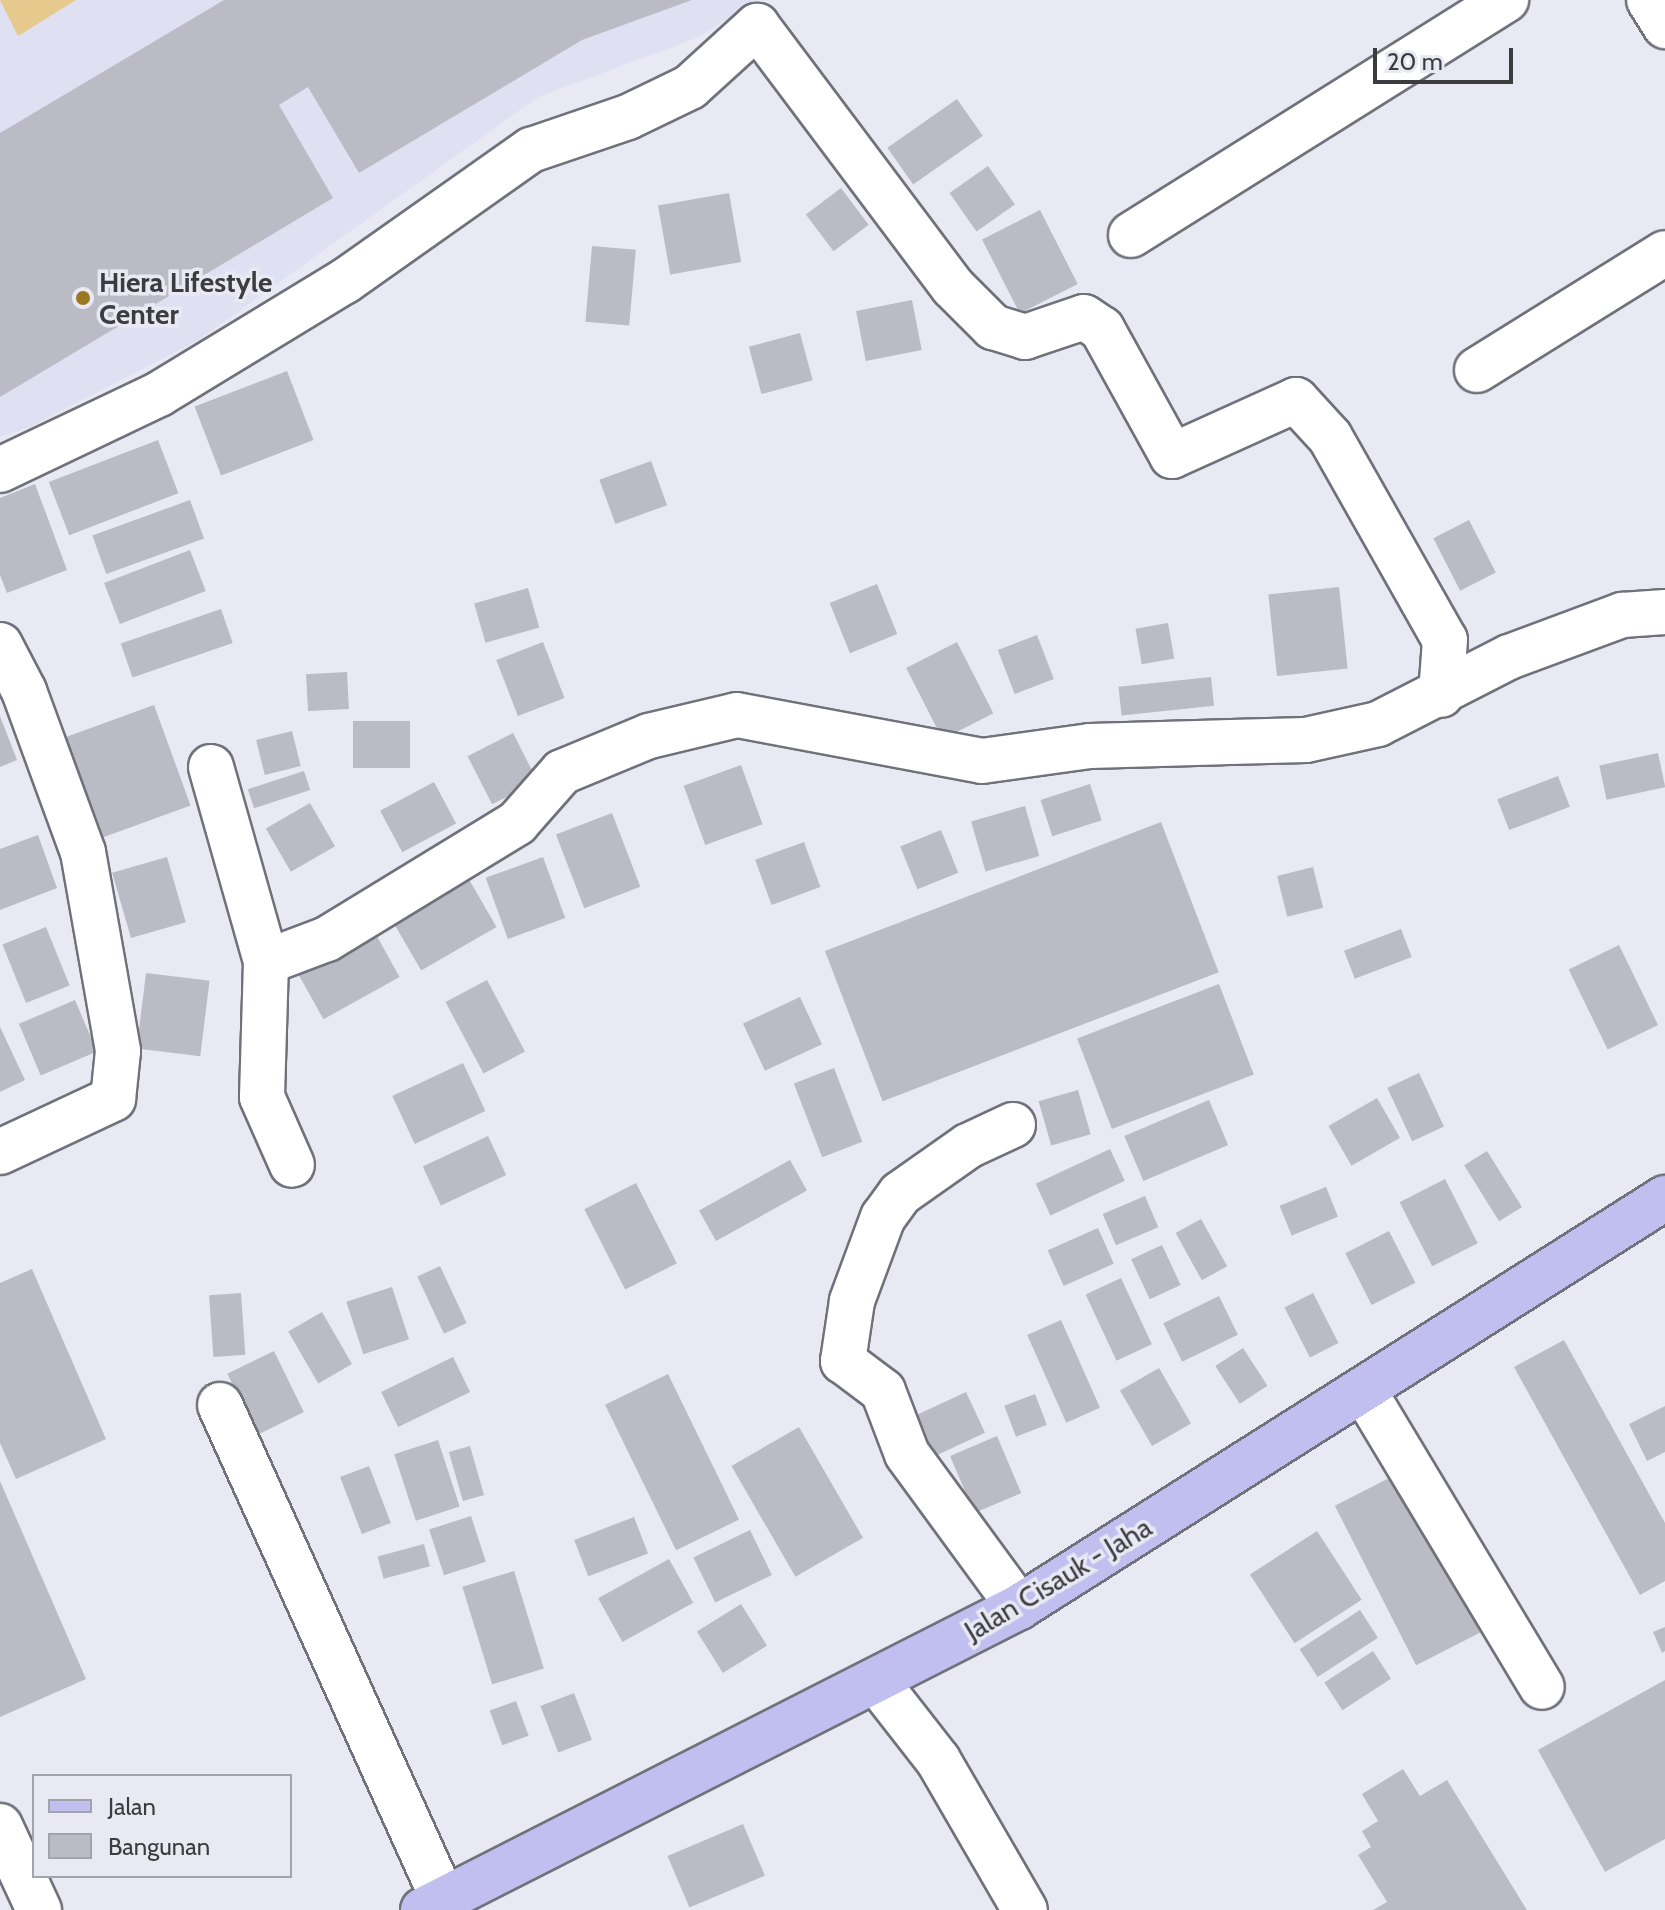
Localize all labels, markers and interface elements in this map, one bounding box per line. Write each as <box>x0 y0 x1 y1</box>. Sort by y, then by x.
scale bar <box>1377 32 1517 82</box>
text: 20 m <box>1387 47 1443 76</box>
place label: Hiera Lifestyle Center <box>99 265 272 331</box>
marker: Hiera Lifestyle Center <box>74 289 92 307</box>
street label: Jalan Cisauk - Jaha <box>958 1510 1158 1648</box>
legend <box>32 1774 292 1878</box>
text: Jalan <box>108 1792 156 1821</box>
text: Bangunan <box>108 1832 210 1861</box>

